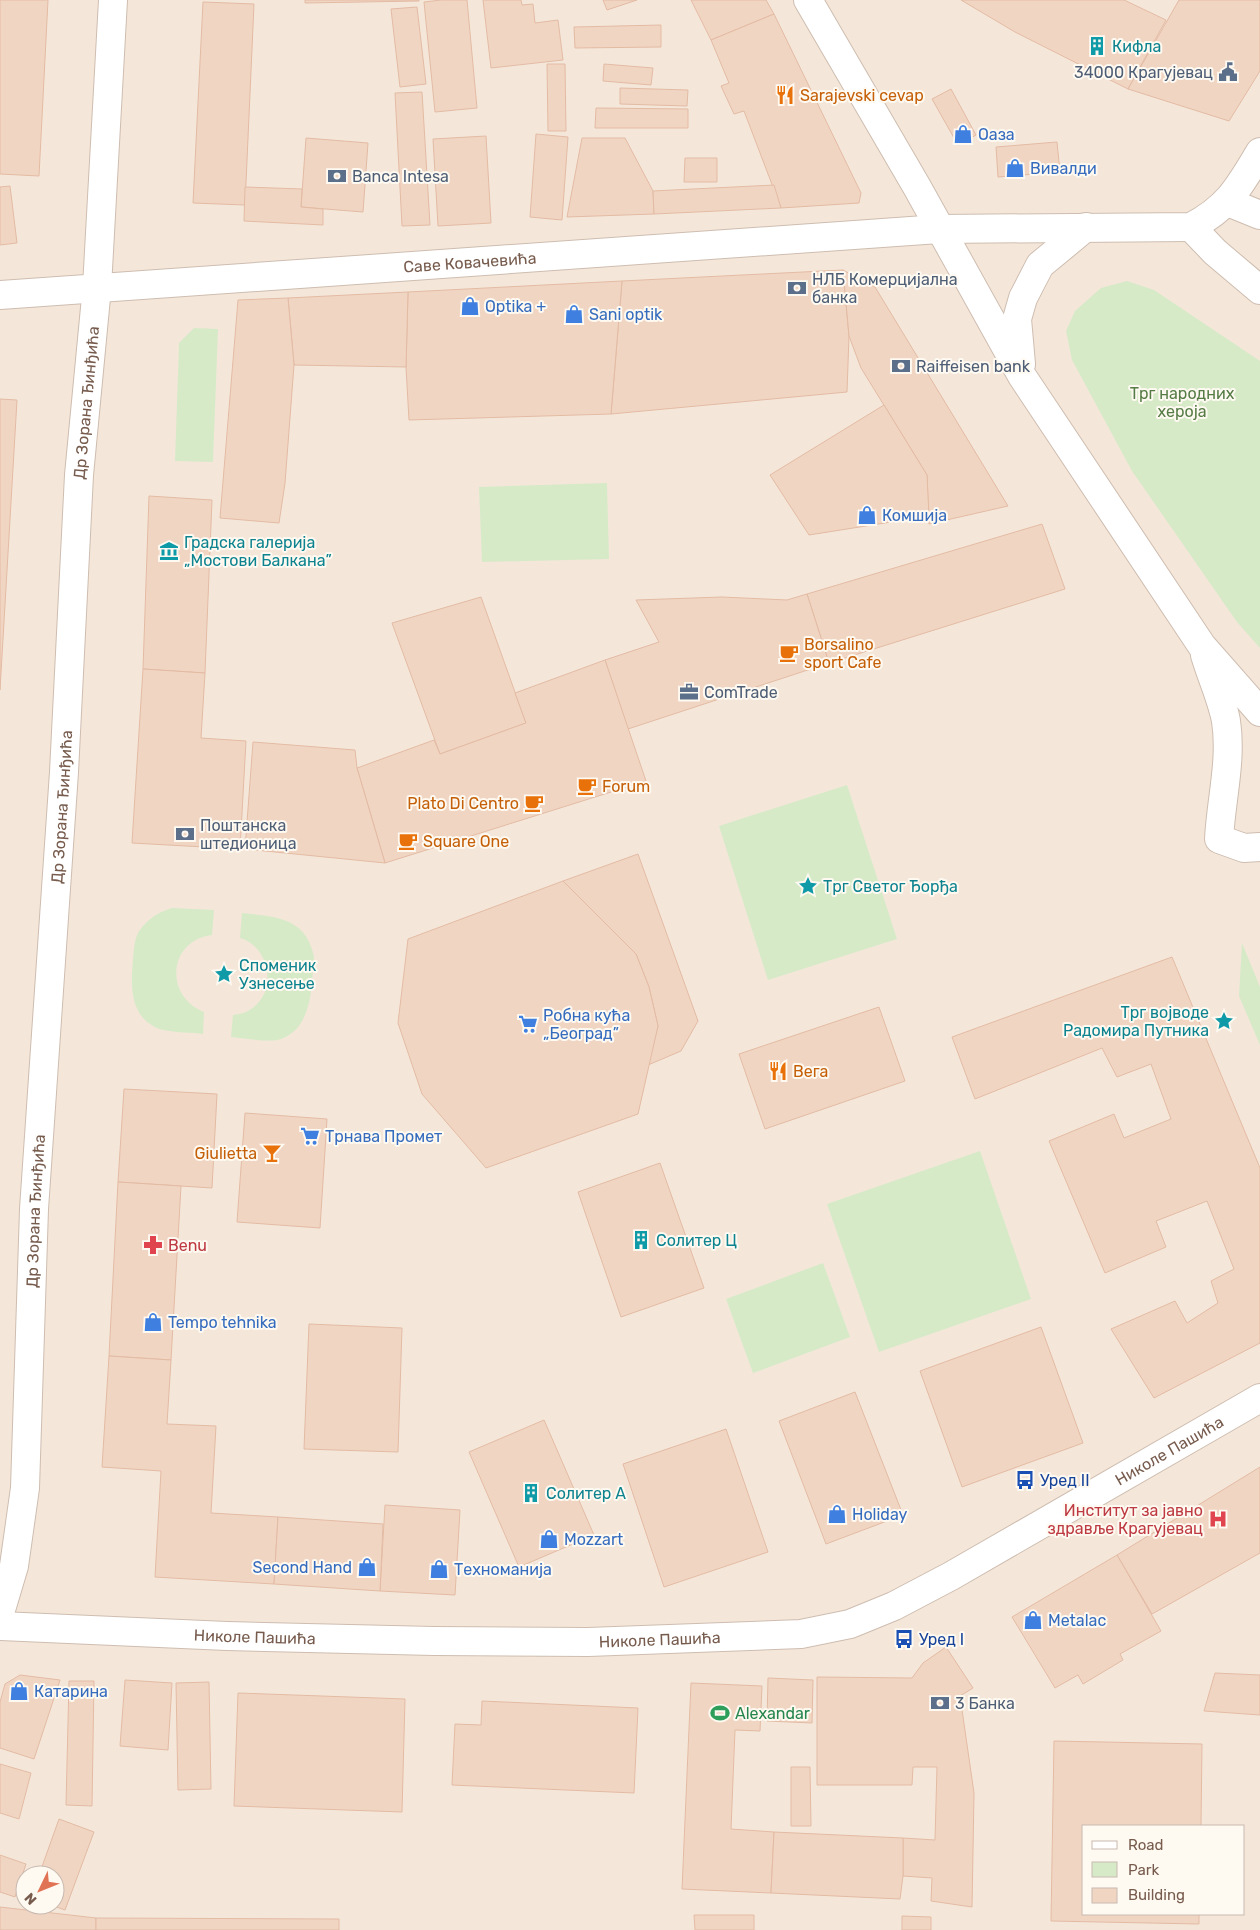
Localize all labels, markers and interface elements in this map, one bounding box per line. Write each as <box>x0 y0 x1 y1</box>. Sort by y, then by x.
building icon: Кифла <box>1086 35 1108 57</box>
place label: Кифла <box>1112 37 1161 56</box>
public building icon: 34000 Крагујевац <box>1217 61 1239 83</box>
place label: 34000 Крагујевац <box>1074 63 1213 82</box>
restaurant icon: Sarajevski cevap <box>774 84 796 106</box>
place label: Sarajevski cevap <box>800 86 924 105</box>
shop icon: Оаза <box>952 123 974 145</box>
place label: Оаза <box>978 125 1015 144</box>
shop icon: Вивалди <box>1004 157 1026 179</box>
place label: Вивалди <box>1030 159 1097 178</box>
bank icon: Banca Intesa <box>326 165 348 187</box>
place label: Banca Intesa <box>352 167 449 186</box>
street label: Саве Ковачевића <box>403 248 537 277</box>
place label: НЛБ Комерцијална банка <box>812 270 958 307</box>
bank icon: НЛБ Комерцијална банка <box>786 277 808 299</box>
shop icon: Optika + <box>459 295 481 317</box>
place label: Optika + <box>485 297 546 316</box>
shop icon: Sani optik <box>563 303 585 325</box>
place label: Sani optik <box>589 305 663 324</box>
street label: Др Зорана Ђинђића <box>70 325 103 480</box>
bank icon: Raiffeisen bank <box>890 355 912 377</box>
place label: Raiffeisen bank <box>916 357 1031 376</box>
park label: Трг народних хероја <box>1130 384 1235 421</box>
shop icon: Комшија <box>856 504 878 526</box>
place label: Комшија <box>882 506 947 525</box>
place label: Градска галерија „Мостови Балкана” <box>184 533 332 570</box>
museum icon: Градска галерија „Мостови Балкана” <box>158 540 180 562</box>
place label: Borsalino sport Cafe <box>804 635 882 672</box>
cafe icon: Borsalino sport Cafe <box>778 642 800 664</box>
office icon: ComTrade <box>678 681 700 703</box>
place label: ComTrade <box>704 683 778 702</box>
street label: Др Зорана Ђинђића <box>47 730 76 884</box>
cafe icon: Forum <box>576 775 598 797</box>
place label: Forum <box>602 777 650 796</box>
cafe icon: Plato Di Centro <box>523 792 545 814</box>
place label: Plato Di Centro <box>407 794 519 813</box>
place label: Поштанска штедионица <box>200 816 296 853</box>
bank icon: Поштанска штедионица <box>174 823 196 845</box>
cafe icon: Square One <box>397 830 419 852</box>
place label: Square One <box>423 832 509 851</box>
place icon: Трг Светог Ђорђа <box>797 875 819 897</box>
place label: Трг Светог Ђорђа <box>823 877 958 896</box>
place label: Споменик Узнесење <box>239 956 317 993</box>
place icon: Споменик Узнесење <box>213 963 235 985</box>
place label: Трг војводе Радомира Путника <box>1063 1003 1209 1040</box>
place label: Робна кућа „Београд” <box>543 1006 630 1043</box>
place icon: Трг војводе Радомира Путника <box>1213 1010 1235 1032</box>
supermarket icon: Робна кућа „Београд” <box>517 1013 539 1035</box>
restaurant icon: Вега <box>767 1060 789 1082</box>
place label: Вега <box>793 1062 828 1081</box>
supermarket icon: Трнава Промет <box>299 1125 321 1147</box>
place label: Трнава Промет <box>325 1127 442 1146</box>
street label: Др Зорана Ђинђића <box>22 1134 49 1288</box>
bar icon: Giulietta <box>261 1142 283 1164</box>
place label: Giulietta <box>195 1144 257 1163</box>
building icon: Солитер Ц <box>630 1229 652 1251</box>
place label: Солитер Ц <box>656 1231 737 1250</box>
pharmacy icon: Benu <box>142 1234 164 1256</box>
place label: Benu <box>168 1236 207 1255</box>
shop icon: Tempo tehnika <box>142 1311 164 1333</box>
place label: Tempo tehnika <box>168 1313 277 1332</box>
street label: Николе Пашића <box>1112 1412 1227 1490</box>
bus stop icon: Уред II <box>1014 1469 1036 1491</box>
place label: Уред II <box>1040 1471 1090 1490</box>
building icon: Солитер А <box>520 1482 542 1504</box>
place label: Солитер А <box>546 1484 626 1503</box>
place label: Институт за јавно здравље Крагујевац <box>1048 1501 1203 1538</box>
shop icon: Holiday <box>826 1503 848 1525</box>
place label: Holiday <box>852 1505 908 1524</box>
hospital icon: Институт за јавно здравље Крагујевац <box>1207 1508 1229 1530</box>
shop icon: Mozzart <box>538 1528 560 1550</box>
place label: Mozzart <box>564 1530 623 1549</box>
shop icon: Second Hand <box>356 1556 378 1578</box>
place label: Second Hand <box>252 1558 352 1577</box>
shop icon: Техноманија <box>428 1558 450 1580</box>
place label: Техноманија <box>454 1560 552 1579</box>
shop icon: Metalac <box>1022 1609 1044 1631</box>
place label: Metalac <box>1048 1611 1106 1630</box>
street label: Николе Пашића <box>193 1626 316 1648</box>
street label: Николе Пашића <box>598 1628 721 1652</box>
bus stop icon: Уред I <box>893 1628 915 1650</box>
place label: Уред I <box>919 1630 964 1649</box>
shop icon: Катарина <box>8 1680 30 1702</box>
place label: Катарина <box>34 1682 108 1701</box>
bank icon: 3 Банка <box>929 1692 951 1714</box>
place label: 3 Банка <box>955 1694 1015 1713</box>
sports icon: Alexandar <box>709 1702 731 1724</box>
place label: Alexandar <box>735 1704 810 1723</box>
legend <box>1082 1825 1245 1915</box>
text: Road <box>1128 1836 1164 1854</box>
text: Park <box>1128 1861 1159 1879</box>
north arrow <box>15 1865 65 1915</box>
text: Building <box>1128 1886 1185 1904</box>
text: N <box>21 1889 41 1908</box>

